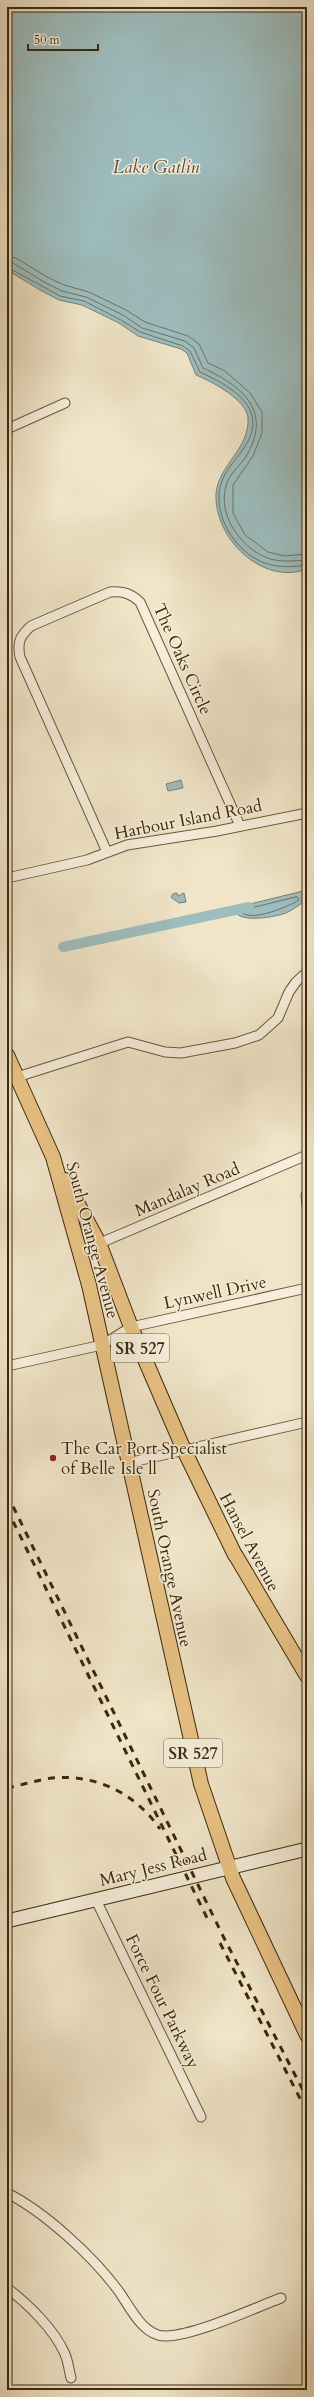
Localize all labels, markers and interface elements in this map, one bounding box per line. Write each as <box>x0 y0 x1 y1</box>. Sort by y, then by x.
scale bar <box>28 26 98 52</box>
text: 50 m <box>34 32 61 48</box>
water label: Lake Gatlin <box>113 155 199 180</box>
street label: The Oaks Circle <box>148 600 217 718</box>
street label: Harbour Island Road <box>112 794 264 845</box>
street label: Mandalay Road <box>131 1157 243 1222</box>
street label: South Orange Avenue <box>61 1159 124 1321</box>
street label: Lynwell Drive <box>162 1270 269 1315</box>
road number: SR 527 <box>111 1334 169 1362</box>
place label: The Car Port Specialist of Belle Isle ll <box>61 1437 228 1480</box>
marker: The Car Port Specialist of Belle Isle ll <box>48 1453 58 1463</box>
street label: South Orange Avenue <box>142 1487 198 1649</box>
street label: Hansel Avenue <box>214 1489 285 1596</box>
road number: SR 527 <box>164 1739 222 1767</box>
street label: Mary Jess Road <box>97 1843 209 1892</box>
street label: Force Four Parkway <box>120 1930 205 2072</box>

